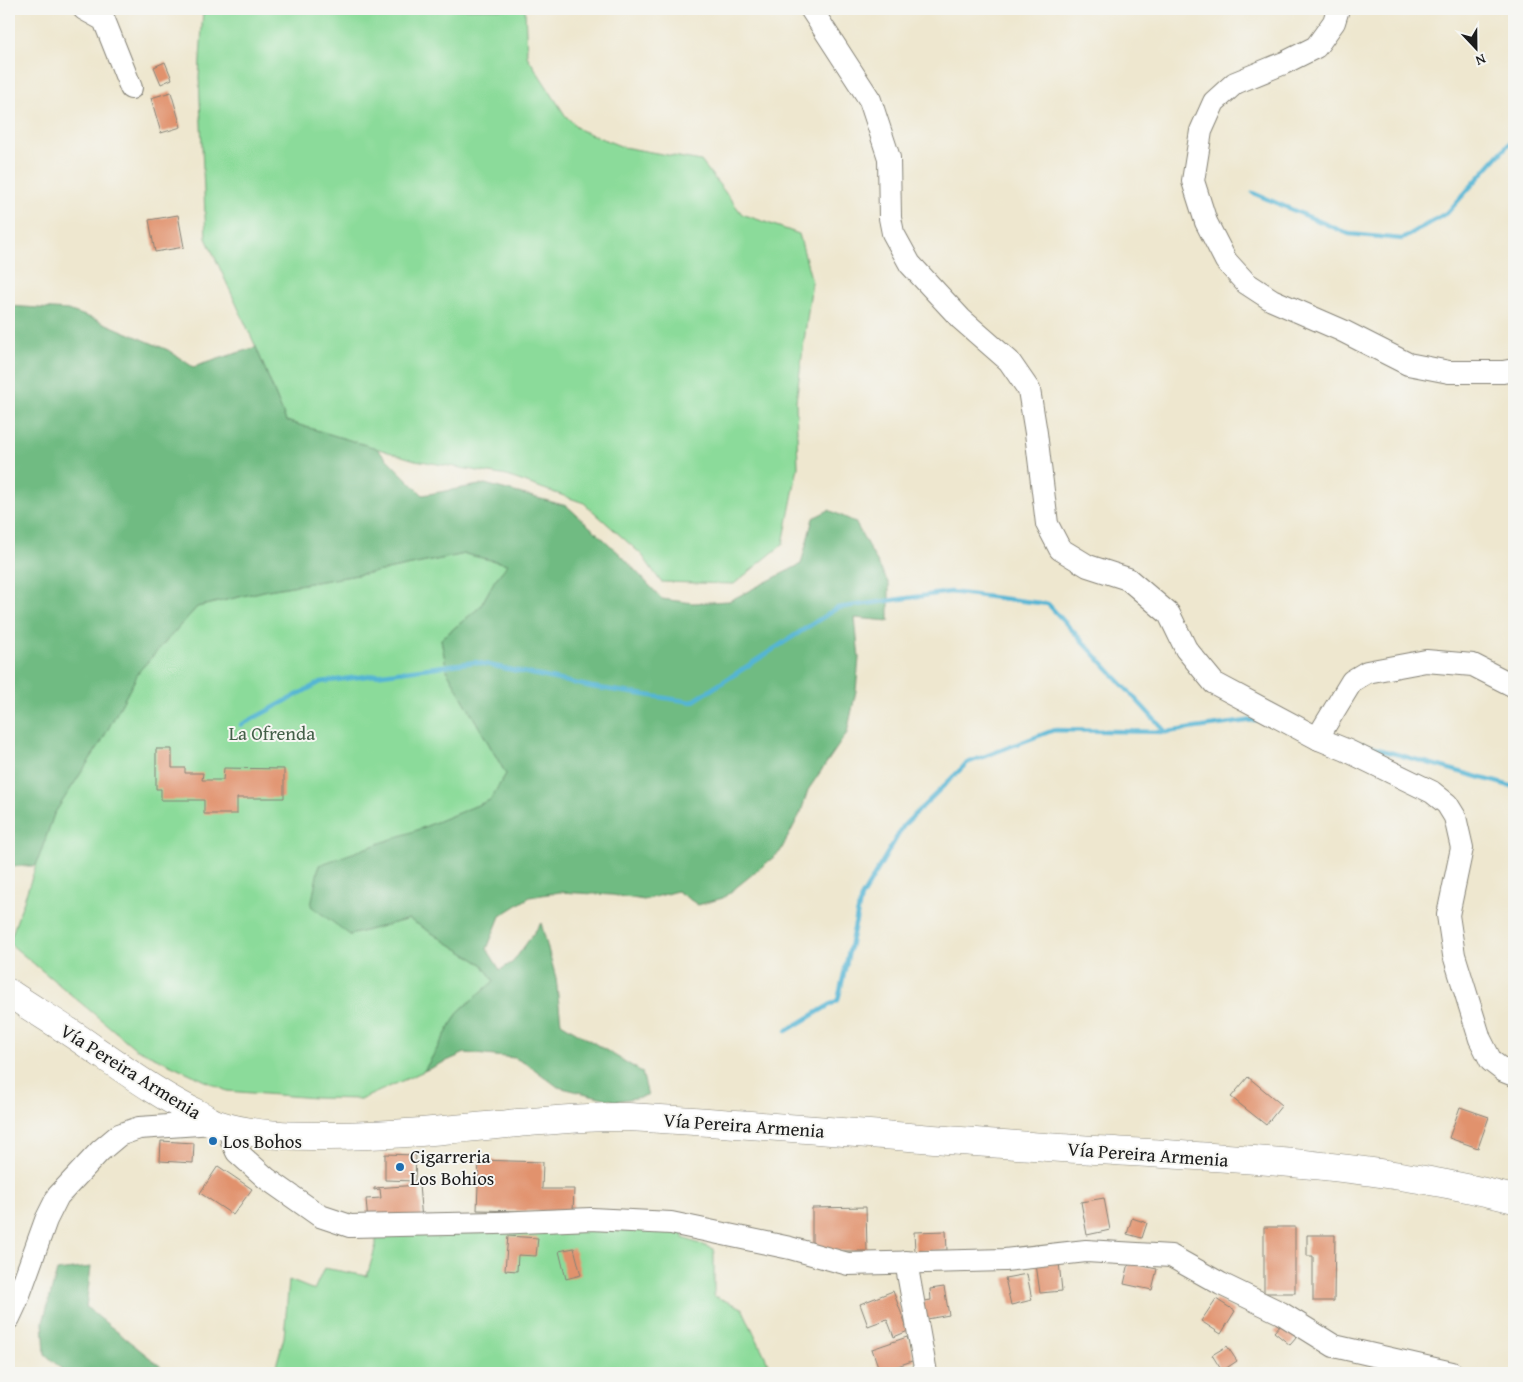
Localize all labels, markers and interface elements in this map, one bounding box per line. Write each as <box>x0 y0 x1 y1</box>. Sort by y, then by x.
north arrow <box>1450 22 1500 72</box>
text: N <box>1472 49 1489 71</box>
park label: La Ofrenda <box>229 719 315 747</box>
street label: Vía Pereira Armenia <box>55 1016 207 1126</box>
street label: Vía Pereira Armenia <box>662 1105 826 1145</box>
place label: Los Bohos <box>223 1127 302 1155</box>
street label: Vía Pereira Armenia <box>1066 1134 1230 1174</box>
marker: Los Bohos <box>207 1135 219 1147</box>
place label: Cigarreria Los Bohios <box>410 1142 494 1192</box>
marker: Cigarreria Los Bohios <box>394 1161 406 1173</box>

